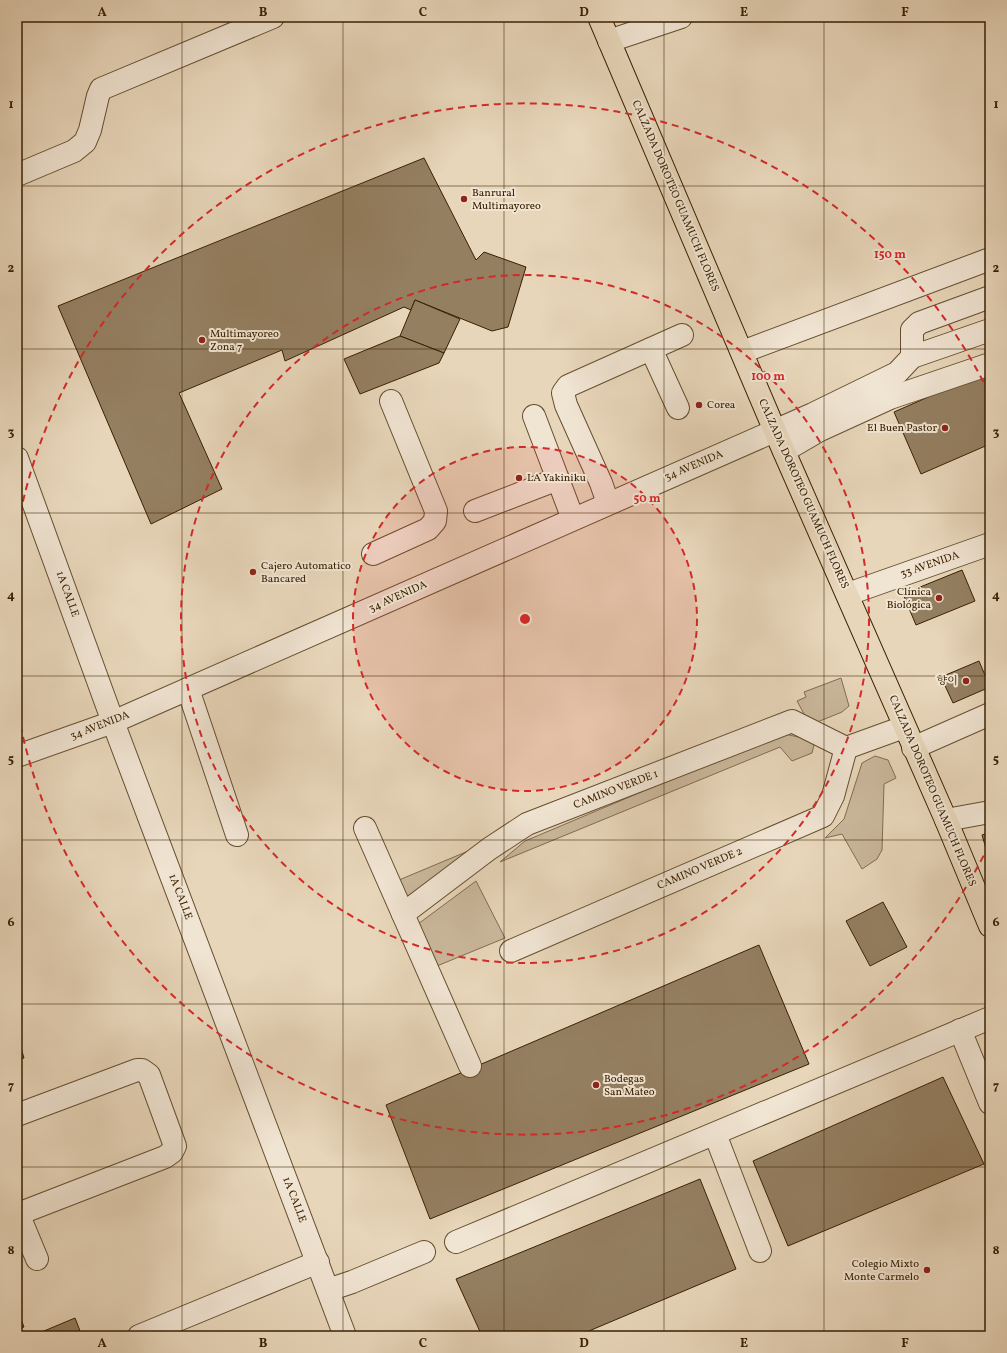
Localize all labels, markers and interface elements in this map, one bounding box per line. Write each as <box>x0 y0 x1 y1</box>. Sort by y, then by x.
text: A <box>97 4 107 22</box>
text: B <box>259 4 268 22</box>
text: C <box>419 4 427 22</box>
text: D <box>579 4 589 22</box>
text: E <box>740 4 748 22</box>
text: F <box>901 4 909 22</box>
text: 1 <box>8 96 14 114</box>
text: 1 <box>993 96 999 114</box>
street label: CALZADA DOROTEO GUAMUCH FLORES <box>628 98 722 294</box>
place label: Banrural Multimayoreo <box>472 186 541 214</box>
marker: Banrural Multimayoreo <box>459 194 469 204</box>
text: 150 m <box>874 247 906 263</box>
text: 2 <box>8 260 15 278</box>
text: 2 <box>993 260 1000 278</box>
place label: Multimayoreo Zona 7 <box>210 327 279 355</box>
marker: Multimayoreo Zona 7 <box>197 335 207 345</box>
text: 100 m <box>751 369 785 385</box>
street label: CALZADA DOROTEO GUAMUCH FLORES <box>754 397 852 591</box>
place label: Corea <box>707 398 736 413</box>
marker: Corea <box>694 400 704 410</box>
place label: El Buen Pastor <box>867 421 937 436</box>
marker: El Buen Pastor <box>940 423 950 433</box>
text: 3 <box>8 424 15 442</box>
text: 3 <box>993 424 1000 442</box>
street label: 34 AVENIDA <box>662 447 726 485</box>
place label: LA Yakiniku <box>527 471 586 486</box>
marker: LA Yakiniku <box>514 473 524 483</box>
text: 50 m <box>633 491 661 507</box>
street label: 33 AVENIDA <box>899 548 962 582</box>
place label: Cajero Automatico Bancared <box>261 559 351 587</box>
marker: Cajero Automatico Bancared <box>248 567 258 577</box>
street label: 1A CALLE <box>52 569 82 619</box>
street label: 34 AVENIDA <box>367 577 430 617</box>
place label: Clínica Biológica <box>887 585 932 613</box>
text: 4 <box>7 587 15 605</box>
text: 4 <box>992 587 1000 605</box>
marker: Clínica Biológica <box>934 593 944 603</box>
centre of rings <box>518 612 532 626</box>
place label: 향이 <box>937 674 958 689</box>
marker: 향이 <box>961 676 971 686</box>
street label: CALZADA DOROTEO GUAMUCH FLORES <box>885 693 979 889</box>
street label: 34 AVENIDA <box>68 708 132 744</box>
text: 5 <box>8 751 14 769</box>
text: 5 <box>993 751 999 769</box>
street label: CAMINO VERDE 1 <box>571 767 661 813</box>
street label: CAMINO VERDE 2 <box>655 844 745 894</box>
street label: 1A CALLE <box>164 872 196 922</box>
text: 6 <box>7 914 15 932</box>
text: 6 <box>992 914 1000 932</box>
place label: Bodegas San Mateo <box>604 1072 655 1100</box>
text: 7 <box>8 1078 14 1096</box>
text: 7 <box>993 1078 999 1096</box>
marker: Bodegas San Mateo <box>591 1080 601 1090</box>
street label: 1A CALLE <box>278 1175 310 1225</box>
text: 8 <box>7 1242 15 1260</box>
text: 8 <box>992 1242 1000 1260</box>
place label: Colegio Mixto Monte Carmelo <box>844 1257 919 1285</box>
marker: Colegio Mixto Monte Carmelo <box>922 1265 932 1275</box>
text: A <box>97 1335 107 1353</box>
text: B <box>259 1335 268 1353</box>
text: C <box>419 1335 427 1353</box>
text: D <box>579 1335 589 1353</box>
text: E <box>740 1335 748 1353</box>
text: F <box>901 1335 909 1353</box>

